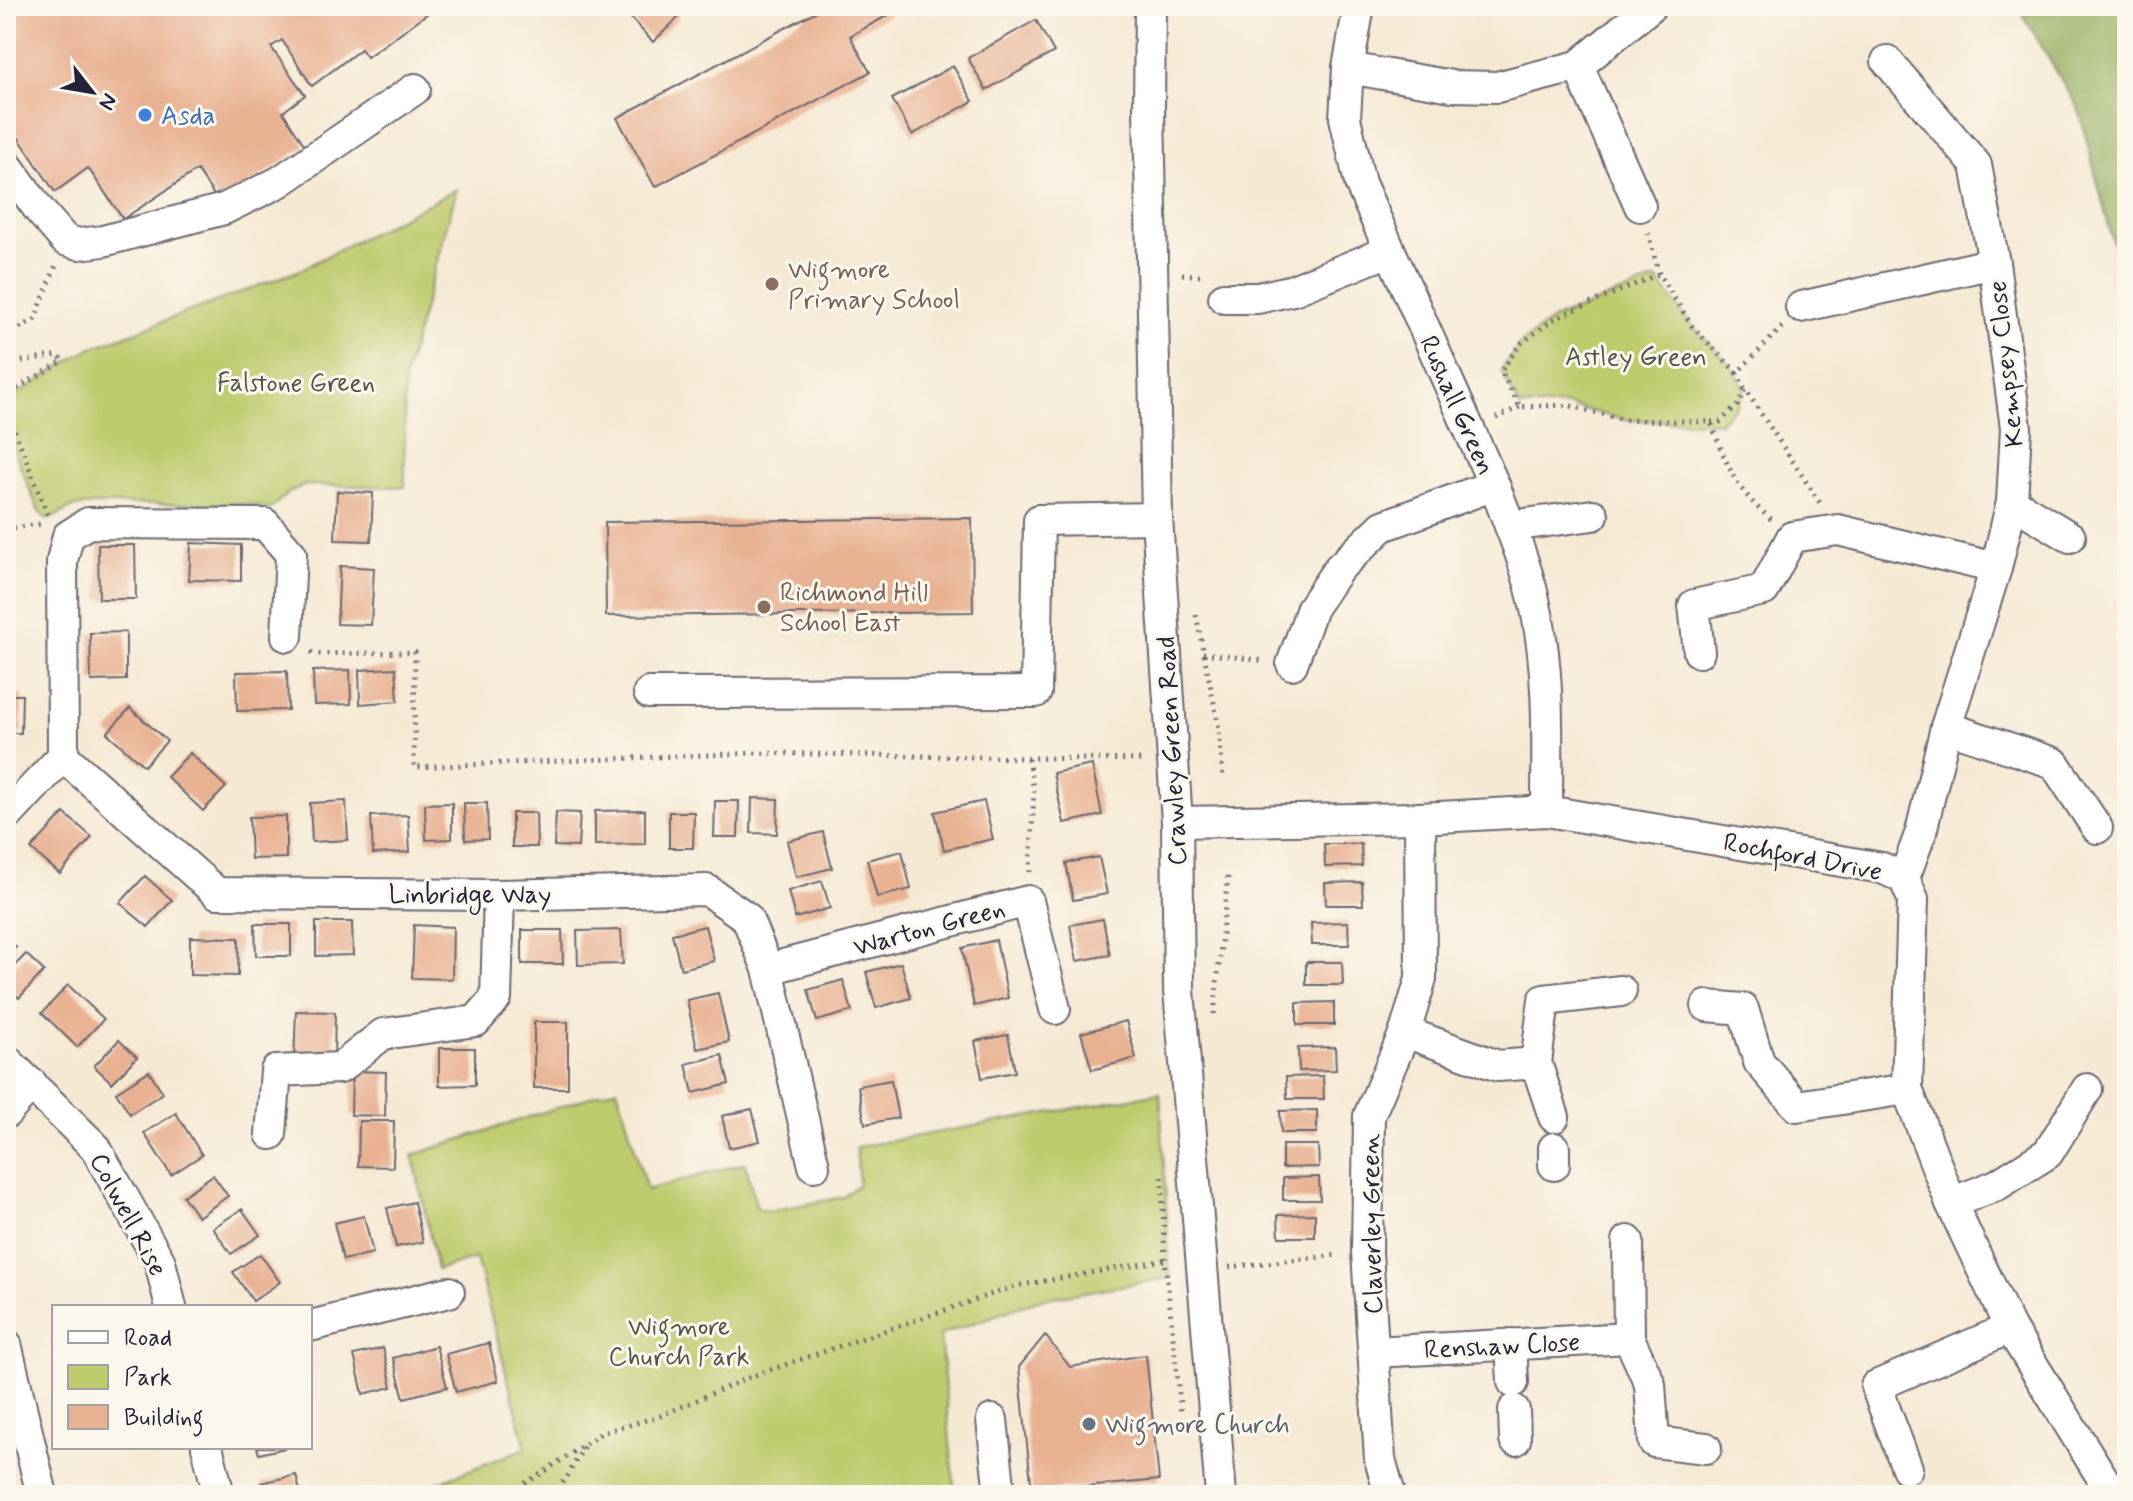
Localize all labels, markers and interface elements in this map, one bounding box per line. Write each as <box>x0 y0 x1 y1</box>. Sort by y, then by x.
north arrow <box>52 52 132 132</box>
text: N <box>92 88 123 115</box>
place label: Asda <box>161 100 215 134</box>
marker: Asda <box>136 106 154 124</box>
place label: Wigmore Primary School <box>788 254 960 318</box>
marker: Wigmore Primary School <box>763 275 781 293</box>
street label: Kempsey Close <box>1981 279 2033 449</box>
street label: Rushall Green <box>1410 331 1502 481</box>
park label: Astley Green <box>1565 341 1707 375</box>
park label: Falstone Green <box>217 367 375 401</box>
place label: Richmond Hill School East <box>780 577 928 641</box>
marker: Richmond Hill School East <box>755 598 773 616</box>
street label: Crawley Green Road <box>1150 635 1196 867</box>
street label: Rochford Drive <box>1720 826 1885 892</box>
street label: Linbridge Way <box>389 879 551 915</box>
street label: Warton Green <box>850 892 1009 965</box>
street label: Claverley Green <box>1354 1133 1392 1315</box>
street label: Colwell Rise <box>81 1147 174 1282</box>
legend <box>52 1305 312 1449</box>
park label: Wigmore Church Park <box>609 1311 750 1375</box>
text: Road <box>124 1323 172 1354</box>
street label: Renshaw Close <box>1423 1326 1581 1368</box>
text: Park <box>124 1363 172 1394</box>
text: Building <box>124 1403 204 1437</box>
place label: Wigmore Church <box>1105 1409 1290 1446</box>
marker: Wigmore Church <box>1080 1415 1098 1433</box>

